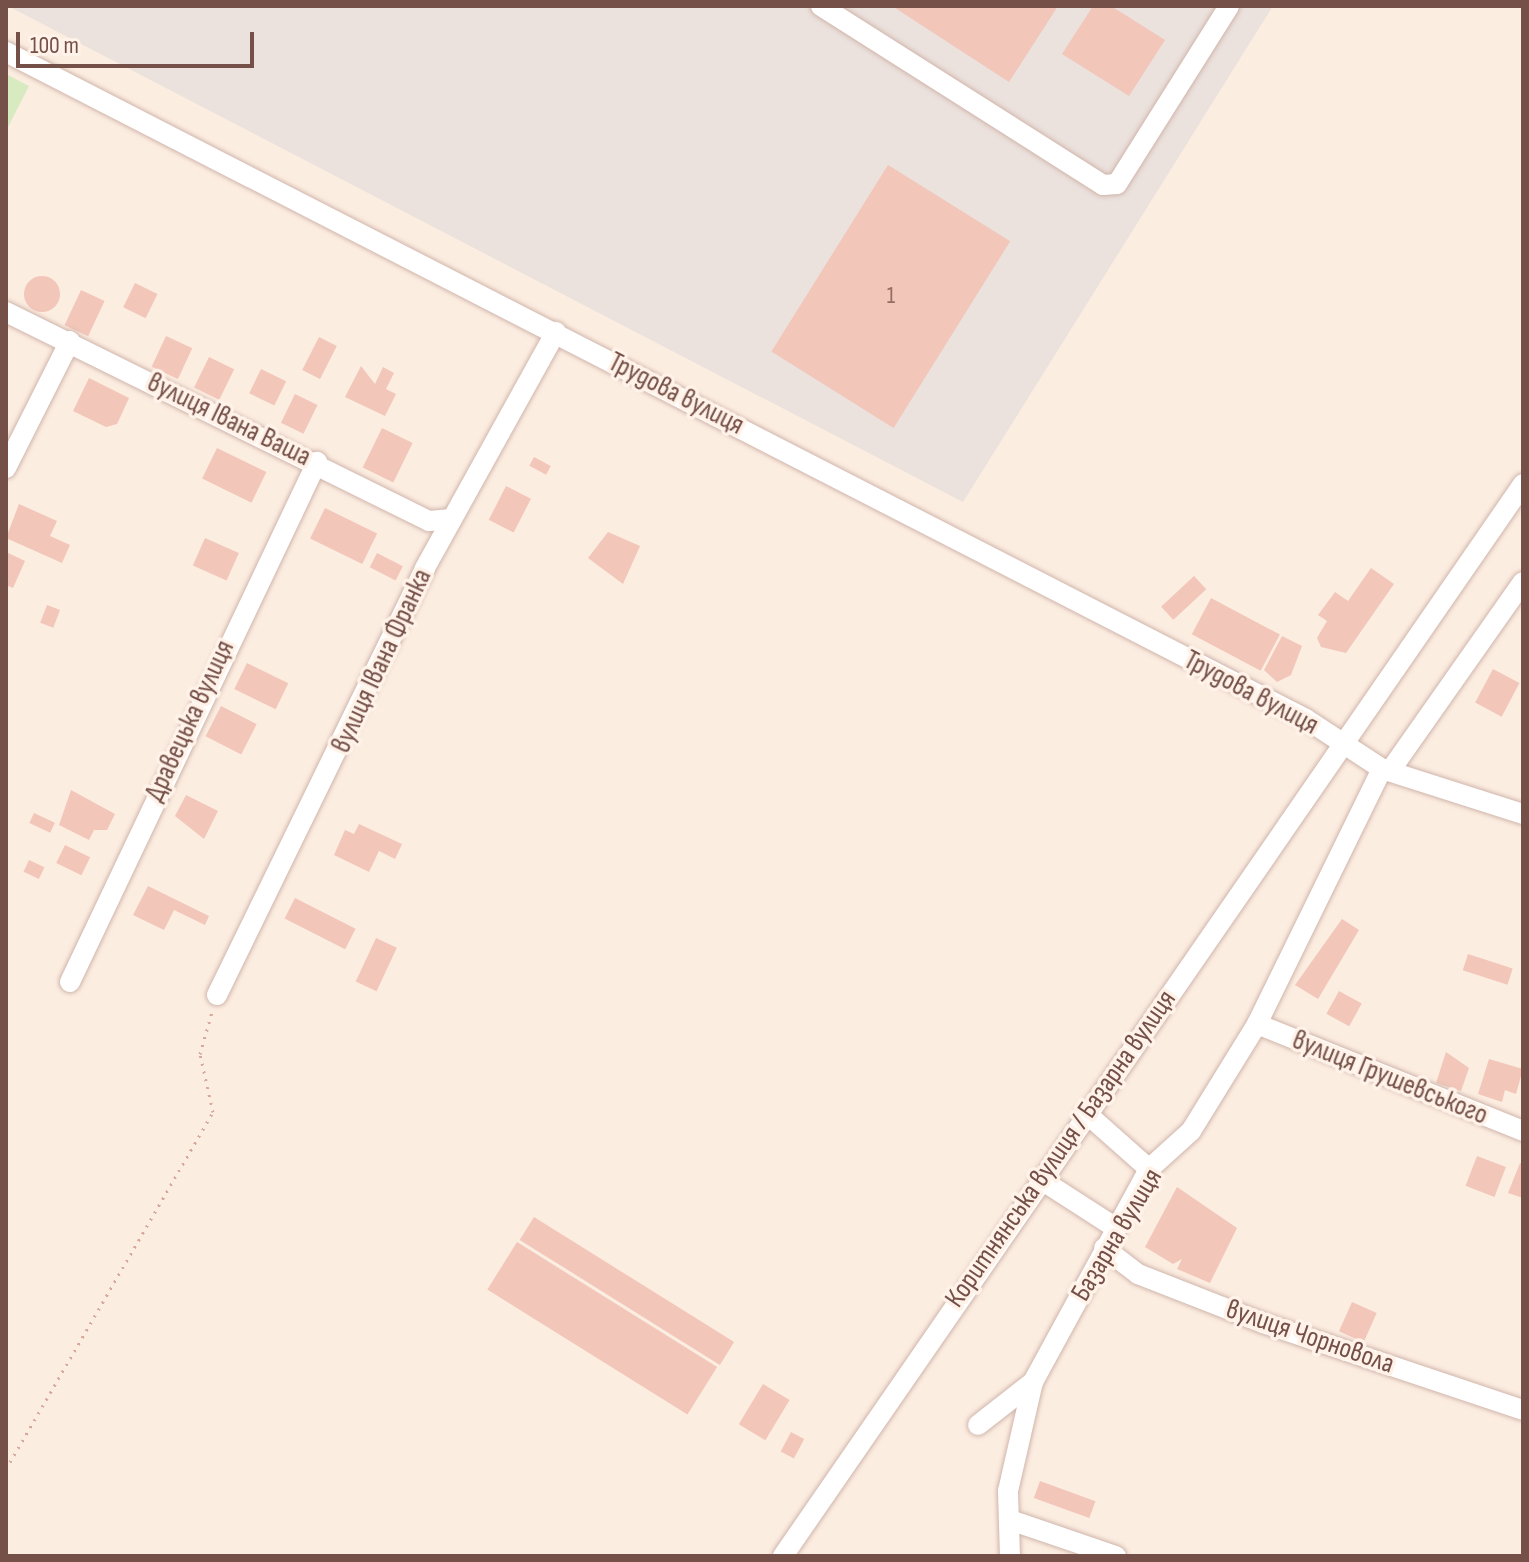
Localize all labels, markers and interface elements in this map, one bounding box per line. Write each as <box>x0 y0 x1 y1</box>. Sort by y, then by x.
scale bar <box>20 16 258 66</box>
text: 100 m <box>30 31 79 60</box>
house number: 1 <box>887 282 895 310</box>
street label: Трудова вулиця <box>603 345 749 443</box>
street label: вулиця Івана Ваша <box>142 366 316 474</box>
street label: вулиця Івана Франка <box>325 564 439 758</box>
street label: Дравецька вулиця <box>138 635 242 807</box>
street label: Трудова вулиця <box>1178 643 1324 743</box>
street label: Коритнянська вулиця / Базарна вулиця <box>938 984 1184 1314</box>
street label: вулиця Грушевського <box>1287 1023 1493 1133</box>
street label: Базарна вулиця <box>1064 1163 1170 1307</box>
street label: вулиця Чорновола <box>1222 1293 1398 1381</box>

